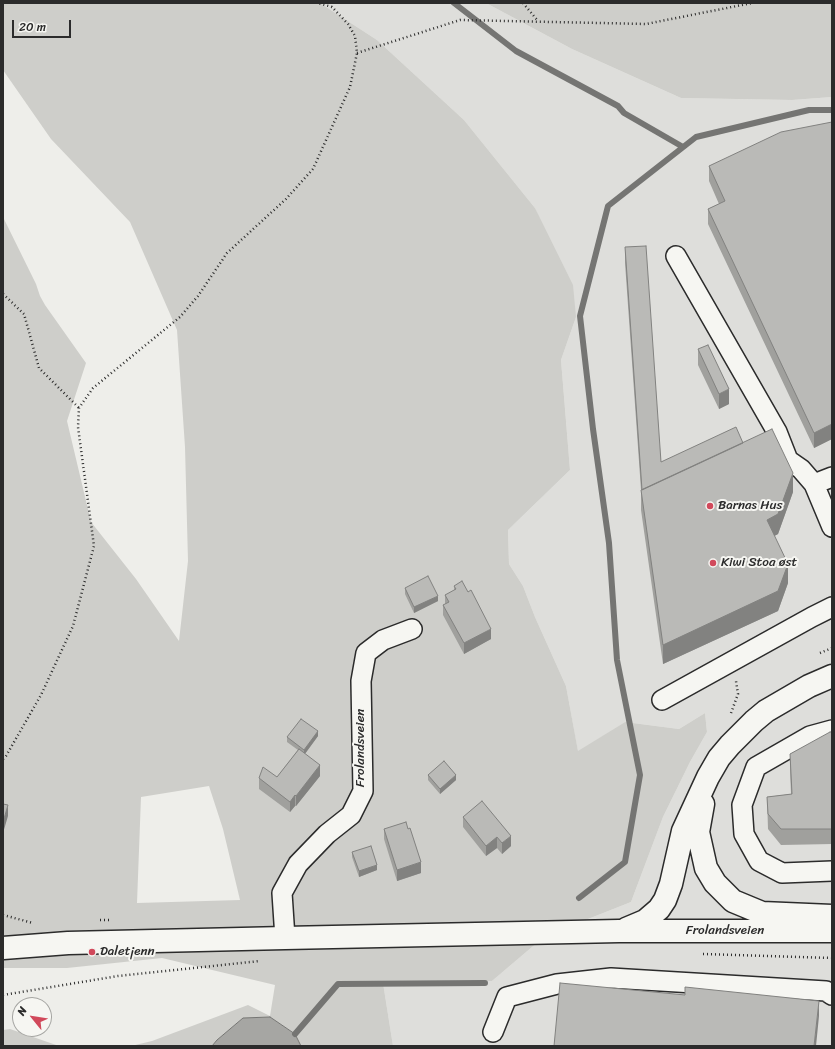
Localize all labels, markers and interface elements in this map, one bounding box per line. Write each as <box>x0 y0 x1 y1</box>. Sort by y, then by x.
scale bar <box>14 12 73 38</box>
text: 20 m <box>19 16 46 38</box>
place label: Barnas Hus <box>718 498 782 514</box>
marker: Barnas Hus <box>705 501 715 511</box>
place label: Kiwi Stoa øst <box>721 555 797 571</box>
marker: Kiwi Stoa øst <box>708 558 718 568</box>
street label: Frolandsveien <box>353 709 369 787</box>
street label: Frolandsveien <box>686 923 764 939</box>
place label: Daletjenn <box>100 944 154 960</box>
marker: Daletjenn <box>87 947 97 957</box>
north arrow <box>12 997 52 1037</box>
text: N <box>12 1003 32 1019</box>

